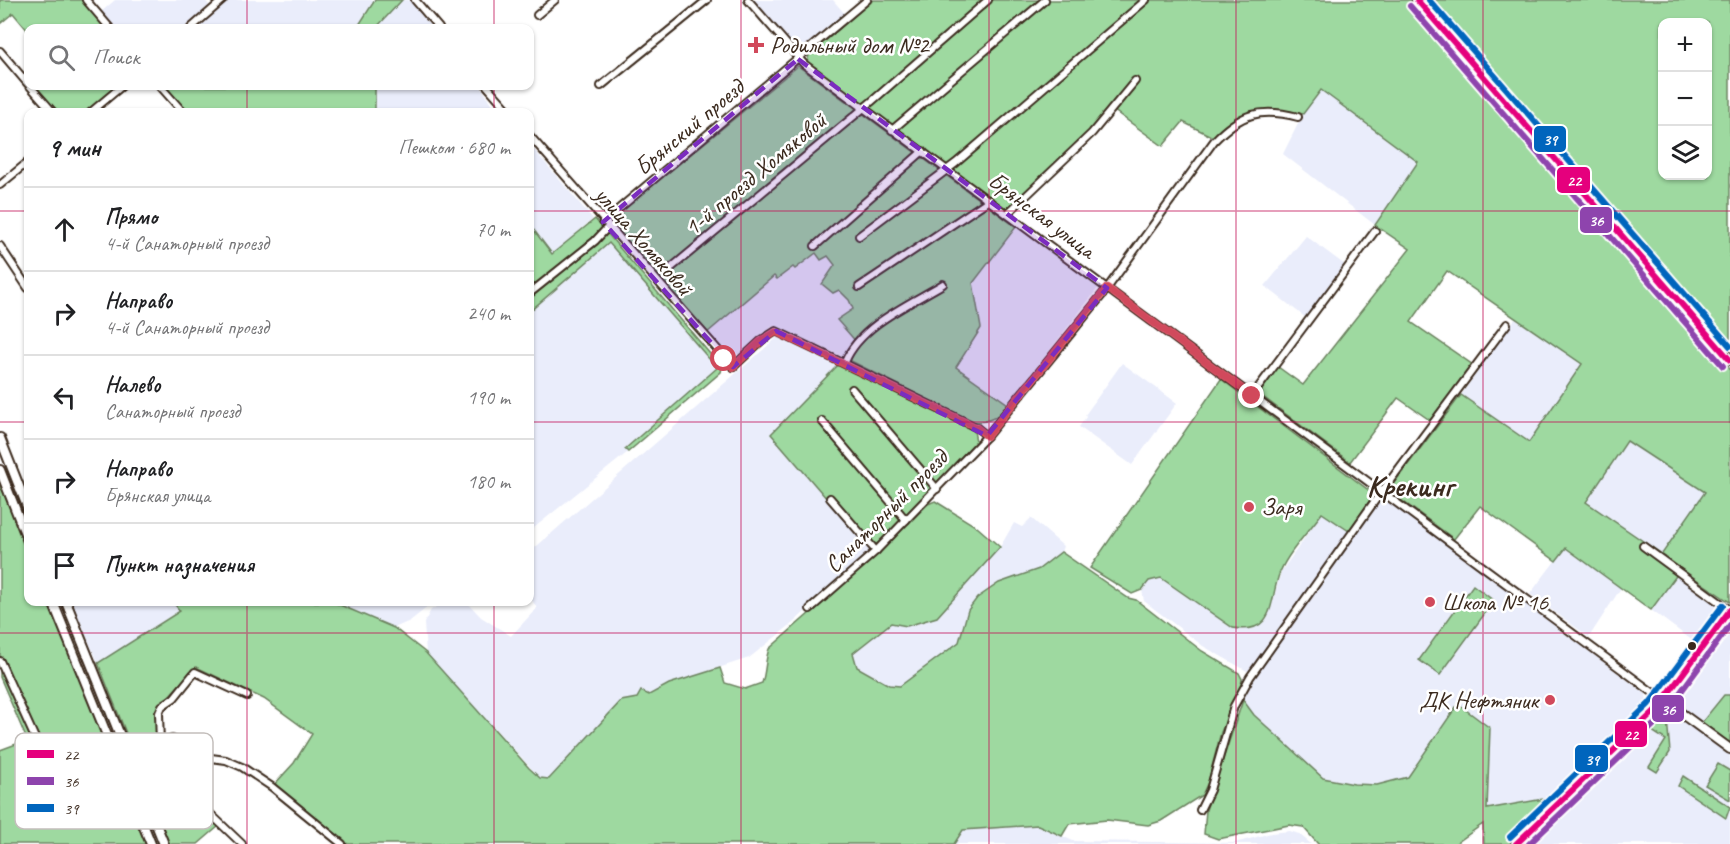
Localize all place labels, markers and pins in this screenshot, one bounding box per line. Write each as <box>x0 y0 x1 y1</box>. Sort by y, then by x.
place label: Родильный дом №2 <box>770 30 931 60</box>
marker: Родильный дом №2 <box>747 36 765 54</box>
place label: Заря <box>1261 492 1303 522</box>
marker: Заря <box>1242 500 1256 514</box>
place label: Школа № 16 <box>1442 587 1549 617</box>
marker: Школа № 16 <box>1423 595 1437 609</box>
unlabelled marker <box>1686 640 1698 652</box>
place label: ДК Нефтяник <box>1419 685 1540 715</box>
marker: ДК Нефтяник <box>1543 693 1557 707</box>

